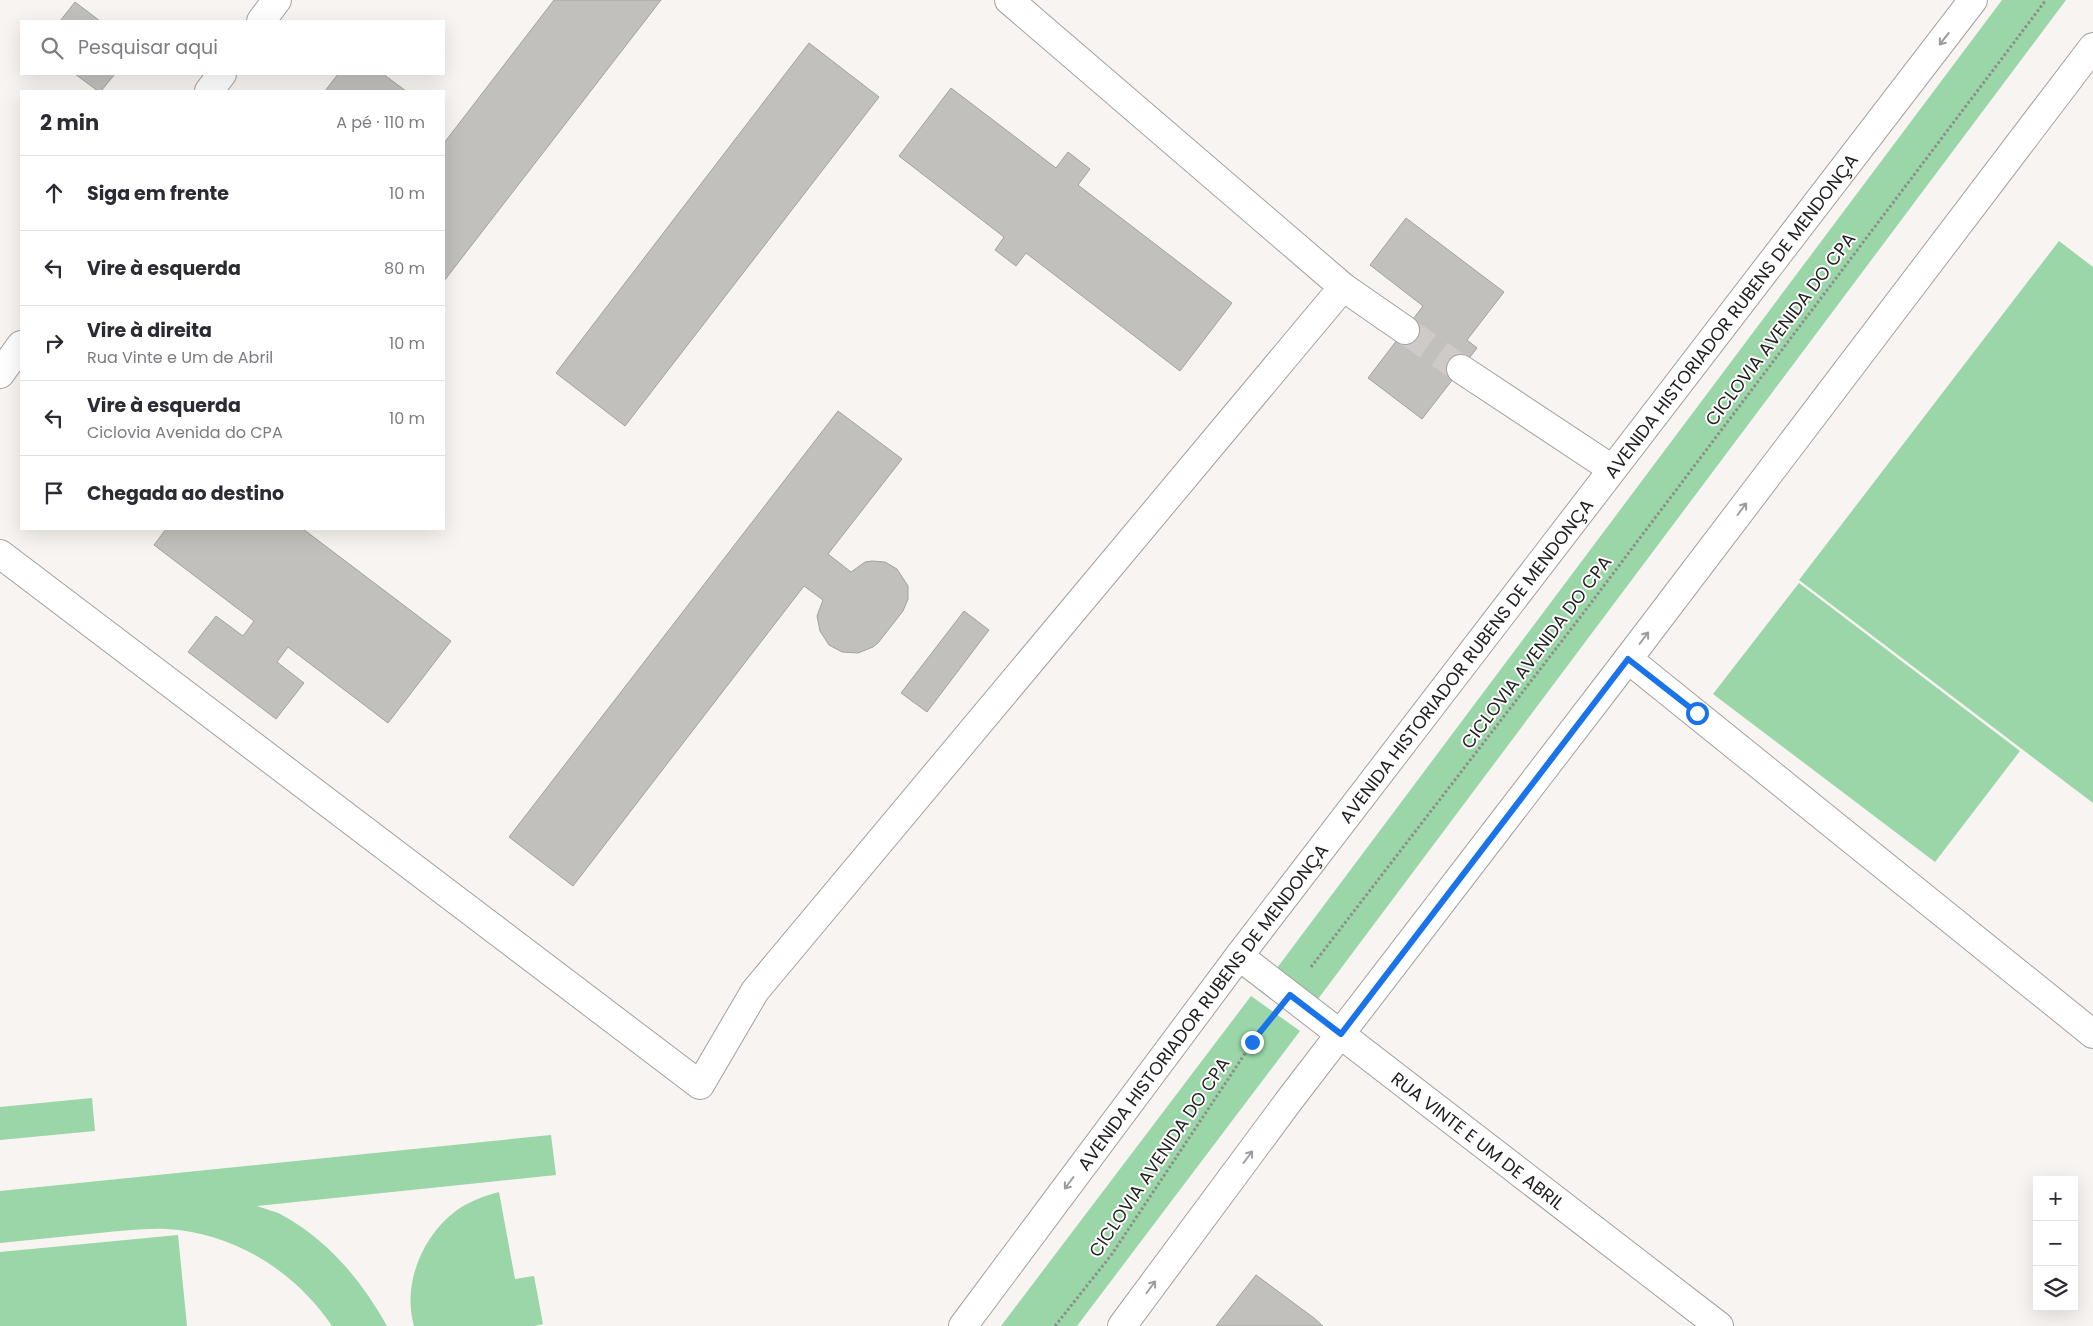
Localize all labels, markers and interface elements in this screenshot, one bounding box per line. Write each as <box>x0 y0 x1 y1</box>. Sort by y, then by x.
search box <box>20 20 445 75</box>
one-way arrow <box>1938 32 1949 45</box>
icon: search <box>38 34 66 62</box>
text: Pesquisar aqui <box>78 34 218 61</box>
text: 2 min <box>40 108 99 137</box>
text: A pé · 110 m <box>336 111 425 134</box>
street label: AVENIDA HISTORIADOR RUBENS DE MENDONÇA <box>1598 148 1863 483</box>
icon: ahead <box>40 179 68 207</box>
text: Siga em frente <box>87 180 229 207</box>
text: 10 m <box>389 182 425 205</box>
street label: CICLOVIA AVENIDA DO CPA <box>1699 227 1861 431</box>
icon: left <box>40 254 68 282</box>
text: Vire à esquerda <box>87 255 241 282</box>
text: 80 m <box>384 257 425 280</box>
text: Vire à direita <box>87 317 212 344</box>
icon: right <box>40 329 68 357</box>
text: 10 m <box>389 332 425 355</box>
text: Rua Vinte e Um de Abril <box>87 346 273 369</box>
text: Vire à esquerda <box>87 392 241 419</box>
icon: left <box>40 404 68 432</box>
text: 10 m <box>389 407 425 430</box>
text: Ciclovia Avenida do CPA <box>87 421 283 444</box>
icon: arrive <box>40 479 68 507</box>
text: Chegada ao destino <box>87 480 284 507</box>
street label: AVENIDA HISTORIADOR RUBENS DE MENDONÇA <box>1333 493 1598 828</box>
one-way arrow <box>1737 503 1748 516</box>
street label: CICLOVIA AVENIDA DO CPA <box>1455 550 1617 754</box>
one-way arrow <box>1639 631 1649 645</box>
route start <box>1686 702 1709 725</box>
street label: AVENIDA HISTORIADOR RUBENS DE MENDONÇA <box>1071 838 1334 1175</box>
route end <box>1241 1031 1264 1054</box>
street label: CICLOVIA AVENIDA DO CPA <box>1083 1052 1235 1262</box>
street label: RUA VINTE E UM DE ABRIL <box>1386 1066 1570 1215</box>
one-way arrow <box>1243 1150 1253 1164</box>
one-way arrow <box>1064 1176 1075 1189</box>
map controls <box>2033 1176 2078 1311</box>
button: + <box>2033 1176 2078 1221</box>
button: − <box>2033 1221 2078 1266</box>
button: layers <box>2033 1266 2078 1311</box>
one-way arrow <box>1146 1280 1156 1294</box>

